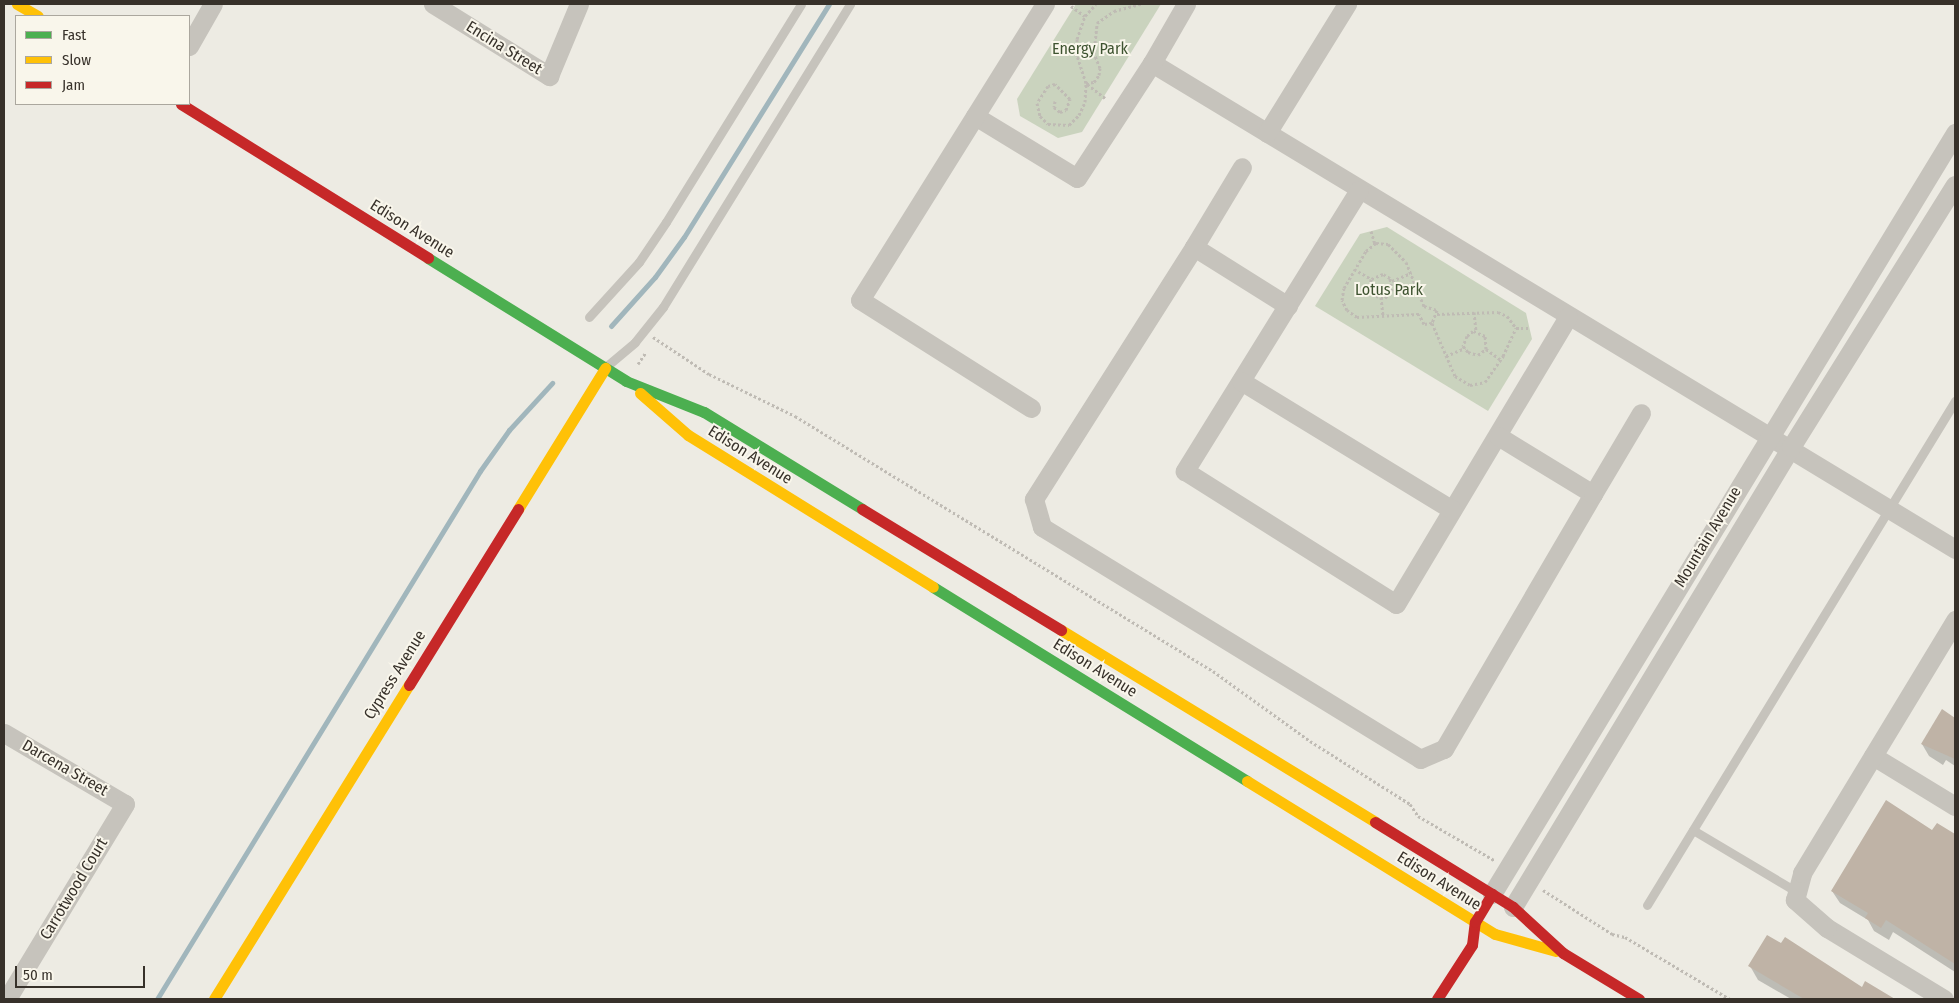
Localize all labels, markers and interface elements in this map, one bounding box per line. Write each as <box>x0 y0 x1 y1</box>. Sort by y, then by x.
legend <box>15 15 190 105</box>
street label: Encina Street <box>462 17 546 79</box>
text: Fast <box>62 26 86 44</box>
park label: Energy Park <box>1052 39 1128 59</box>
text: Slow <box>62 51 91 69</box>
text: Jam <box>62 76 85 94</box>
street label: Edison Avenue <box>366 196 458 262</box>
park label: Lotus Park <box>1355 280 1423 300</box>
street label: Edison Avenue <box>704 422 796 488</box>
street label: Mountain Avenue <box>1670 483 1746 591</box>
street label: Cypress Avenue <box>360 627 430 723</box>
street label: Edison Avenue <box>1049 635 1141 701</box>
street label: Darcena Street <box>19 736 111 800</box>
street label: Carrotwood Court <box>36 835 112 943</box>
street label: Edison Avenue <box>1393 848 1485 914</box>
scale bar <box>18 956 148 988</box>
text: 50 m <box>23 966 53 984</box>

